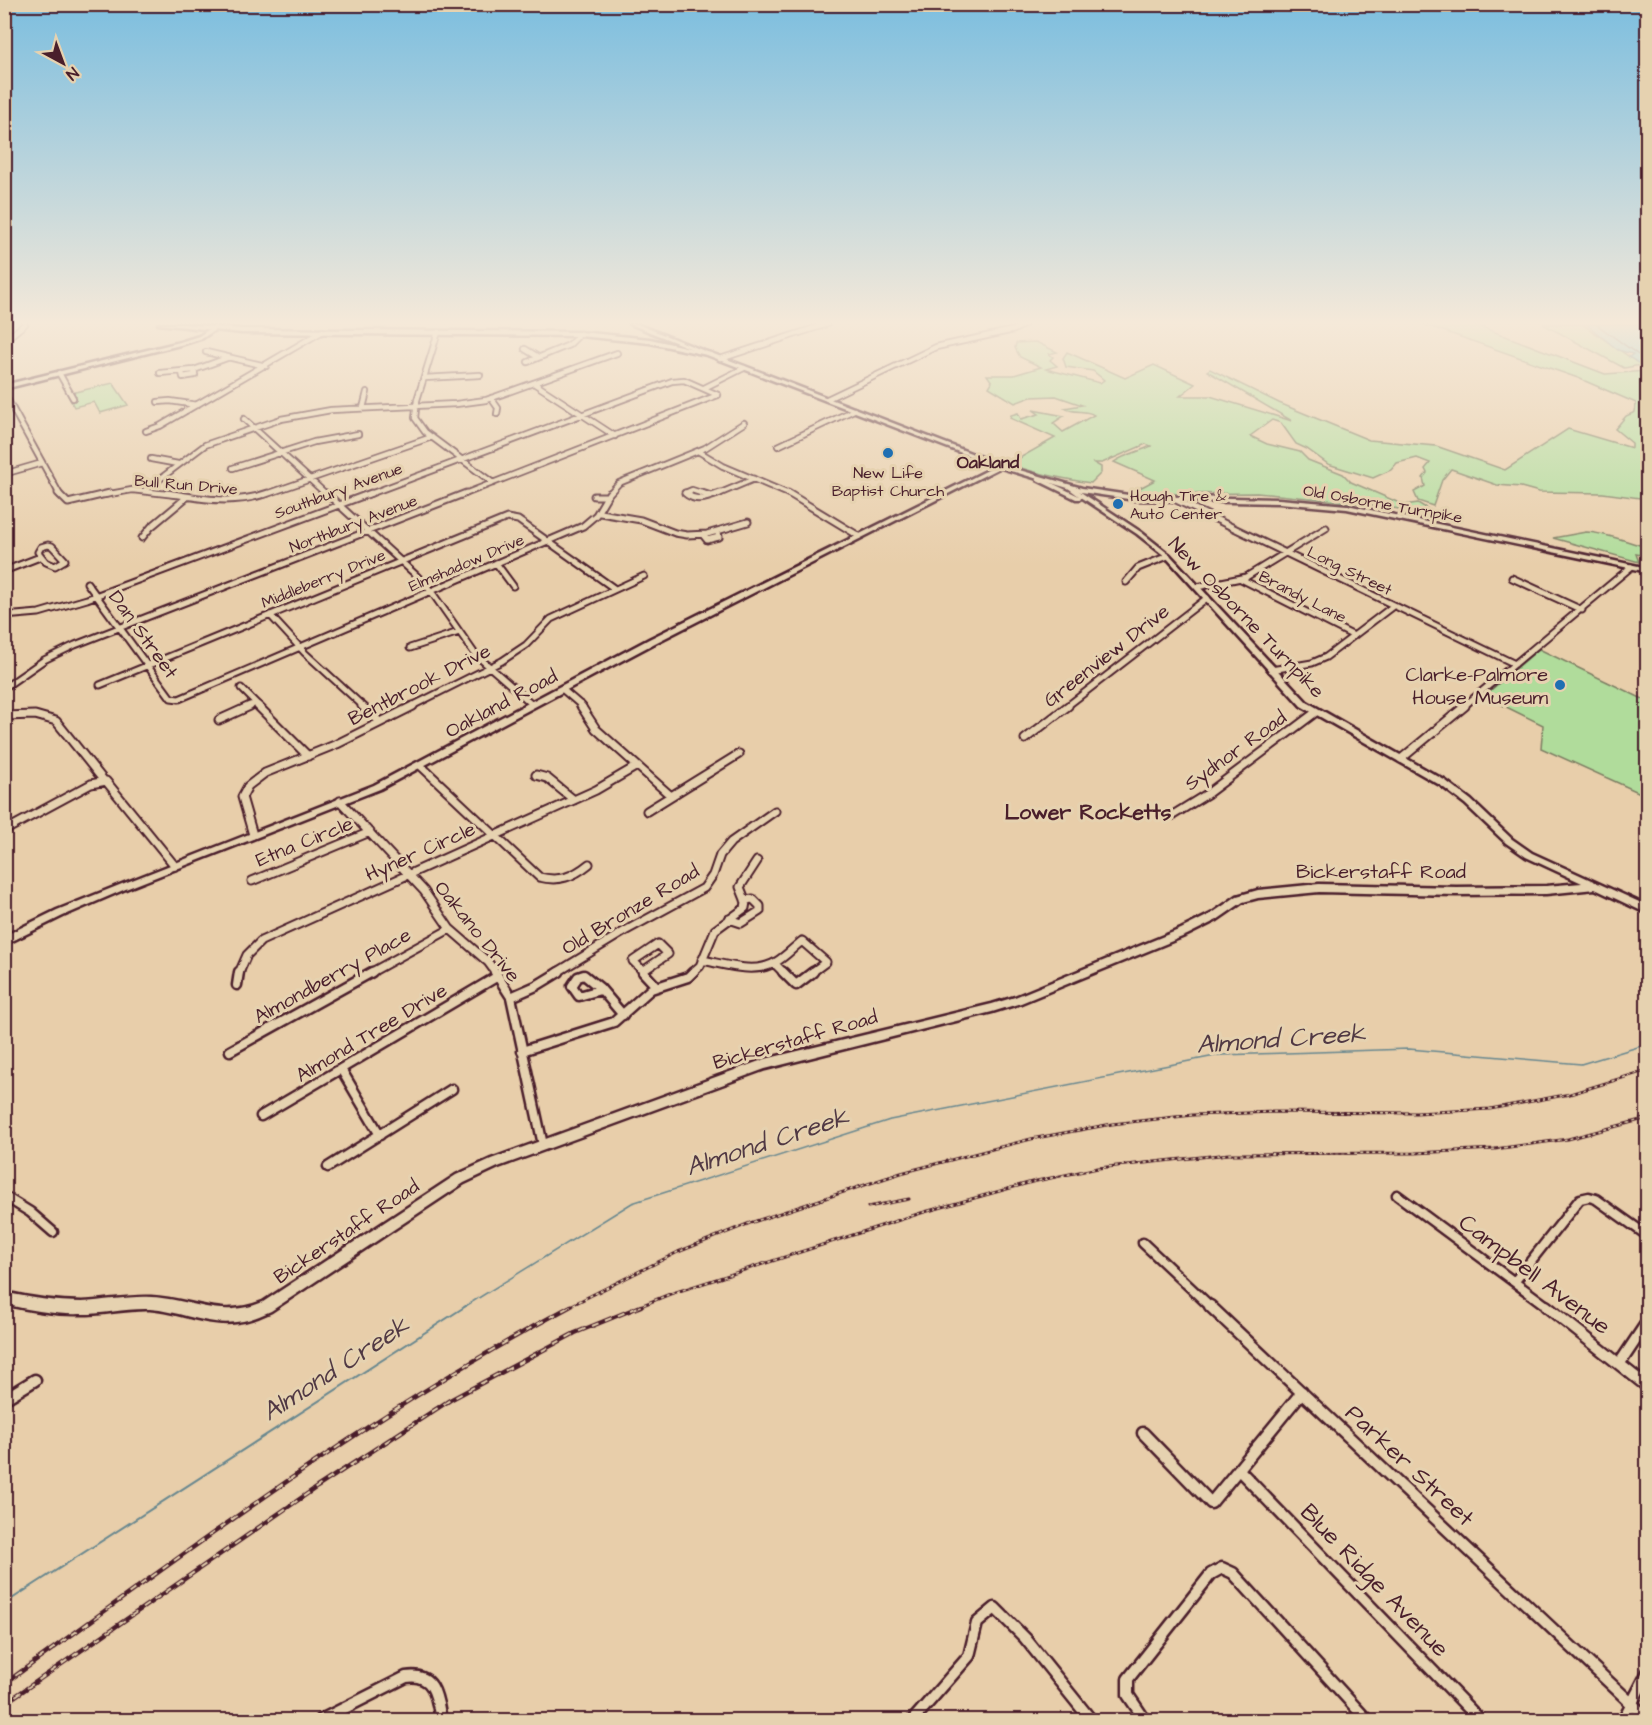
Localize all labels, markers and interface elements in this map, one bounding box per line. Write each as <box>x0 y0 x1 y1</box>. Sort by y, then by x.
north arrow <box>33 33 93 93</box>
text: N <box>61 62 83 85</box>
marker: New Life Baptist Church <box>881 446 895 460</box>
district label: Oakland <box>957 450 1020 475</box>
street label: Southbury Avenue <box>271 457 406 525</box>
place label: New Life Baptist Church <box>832 462 944 502</box>
street label: Bull Run Drive <box>133 470 239 500</box>
street label: Old Osborne Turnpike <box>1302 479 1464 529</box>
place label: Hough Tire & Auto Center <box>1130 485 1227 525</box>
street label: Northbury Avenue <box>286 489 421 559</box>
marker: Hough Tire & Auto Center <box>1111 497 1125 511</box>
street label: Elmshadow Drive <box>405 529 528 597</box>
street label: New Osborne Turnpike <box>1162 531 1331 705</box>
street label: Long Street <box>1303 541 1396 602</box>
street label: Middleberry Drive <box>258 544 390 615</box>
street label: Brandy Lane <box>1255 565 1350 629</box>
street label: Dan Street <box>102 585 185 684</box>
street label: Greenview Drive <box>1038 598 1176 714</box>
street label: Bentbrook Drive <box>343 637 496 733</box>
place label: Clarke-Palmore House Museum <box>1405 661 1548 712</box>
street label: Oakland Road <box>440 663 563 745</box>
marker: Clarke-Palmore House Museum <box>1553 678 1567 692</box>
street label: Sydnor Road <box>1179 704 1293 798</box>
district label: Lower Rocketts <box>1005 798 1172 827</box>
street label: Etna Circle <box>251 810 358 874</box>
street label: Hyner Circle <box>361 815 480 890</box>
street label: Old Bronze Road <box>556 858 705 962</box>
street label: Bickerstaff Road <box>1296 858 1466 886</box>
street label: Oakano Drive <box>427 875 527 989</box>
street label: Almondberry Place <box>249 921 417 1032</box>
street label: Almond Tree Drive <box>290 976 453 1089</box>
street label: Bickerstaff Road <box>710 1003 881 1077</box>
water label: Almond Creek <box>1195 1015 1368 1063</box>
water label: Almond Creek <box>681 1098 854 1185</box>
street label: Bickerstaff Road <box>268 1173 425 1291</box>
street label: Campbell Avenue <box>1451 1206 1618 1343</box>
water label: Almond Creek <box>255 1307 417 1430</box>
street label: Parker Street <box>1337 1397 1482 1535</box>
street label: Blue Ridge Avenue <box>1291 1496 1457 1666</box>

